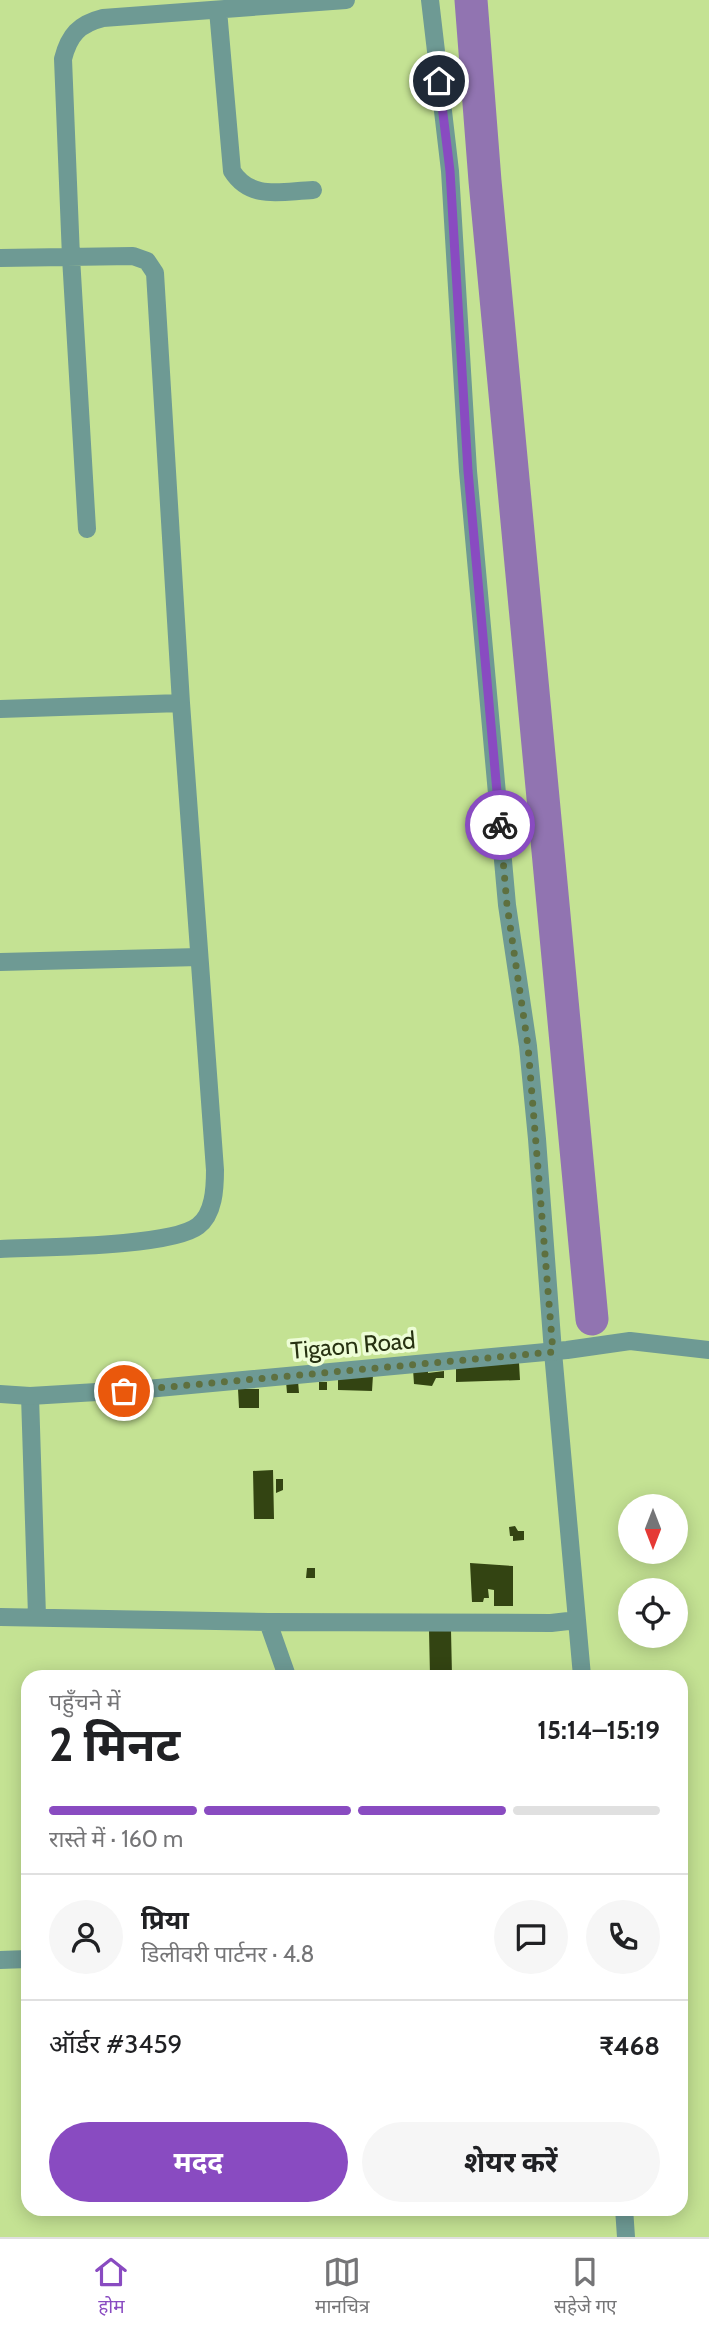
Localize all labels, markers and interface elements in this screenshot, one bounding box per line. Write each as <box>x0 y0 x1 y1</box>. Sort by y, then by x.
pin <box>409 51 469 111</box>
icon: home <box>420 62 458 100</box>
courier <box>465 790 535 860</box>
icon: bike <box>481 806 519 844</box>
street label: Tigaon Road <box>289 1325 417 1365</box>
pin <box>94 1361 154 1421</box>
icon: bag <box>105 1372 143 1410</box>
north arrow <box>618 1494 688 1564</box>
map controls <box>618 1494 688 1648</box>
button: locate <box>618 1578 688 1648</box>
text: पहुँचने में <box>49 1688 121 1716</box>
text: 15:14–15:19 <box>537 1714 660 1746</box>
text: 2 मिनट <box>49 1717 180 1773</box>
text: रास्ते में · 160 m <box>49 1825 183 1853</box>
button: person <box>49 1900 123 1974</box>
button: chat <box>494 1900 568 1974</box>
button: phone <box>586 1900 660 1974</box>
text: प्रिया <box>141 1904 189 1936</box>
text: डिलीवरी पार्टनर · 4.8 <box>141 1940 314 1968</box>
text: ऑर्डर #3459 <box>49 2028 182 2060</box>
text: ₹468 <box>599 2030 660 2062</box>
button: मदद <box>49 2122 348 2202</box>
button: शेयर करें <box>362 2122 660 2202</box>
tab: होम <box>92 2253 130 2321</box>
tab: मानचित्र <box>315 2253 369 2321</box>
tab: सहेजे गए <box>554 2253 617 2321</box>

